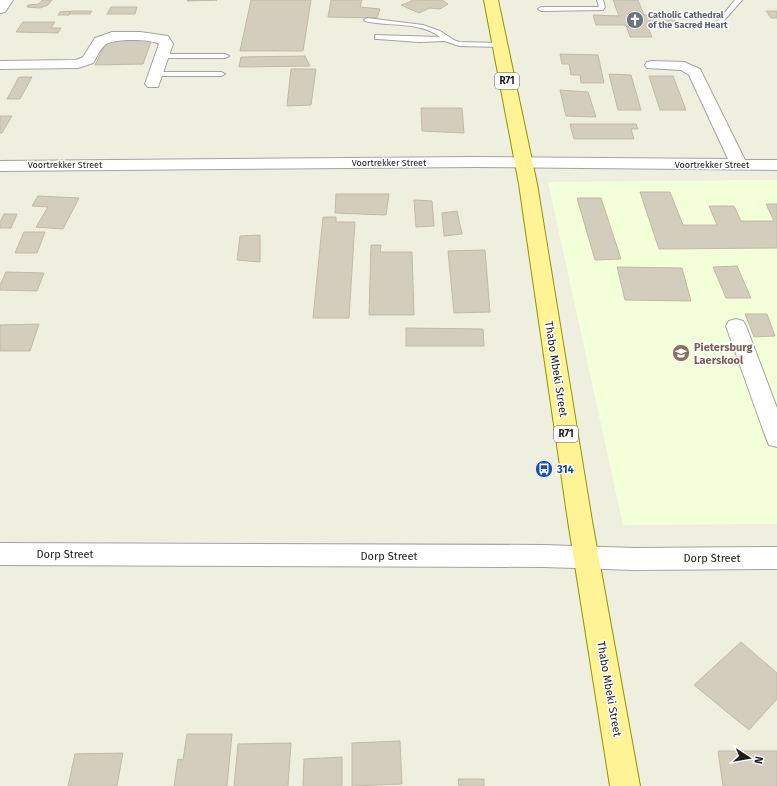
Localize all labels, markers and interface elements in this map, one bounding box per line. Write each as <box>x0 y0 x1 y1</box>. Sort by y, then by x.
church icon: Catholic Cathedral of the Sacred Heart <box>625 10 645 30</box>
place label: Catholic Cathedral of the Sacred Heart <box>648 10 728 30</box>
road number: R71 <box>495 73 519 89</box>
street label: Voortrekker Street <box>352 158 427 168</box>
street label: Voortrekker Street <box>28 160 103 170</box>
street label: Voortrekker Street <box>675 160 750 170</box>
street label: Thabo Mbeki Street <box>542 320 570 418</box>
place label: Pietersburg Laerskool <box>694 341 754 367</box>
school or university icon: Pietersburg Laerskool <box>671 343 691 363</box>
road number: R71 <box>554 426 578 442</box>
bus stop icon: 314 <box>534 459 554 479</box>
place label: 314 <box>556 463 574 476</box>
street label: Dorp Street <box>36 548 94 561</box>
street label: Dorp Street <box>360 550 418 563</box>
street label: Dorp Street <box>683 552 741 565</box>
street label: Thabo Mbeki Street <box>594 640 624 738</box>
north arrow <box>729 738 769 778</box>
text: N <box>751 755 765 765</box>

